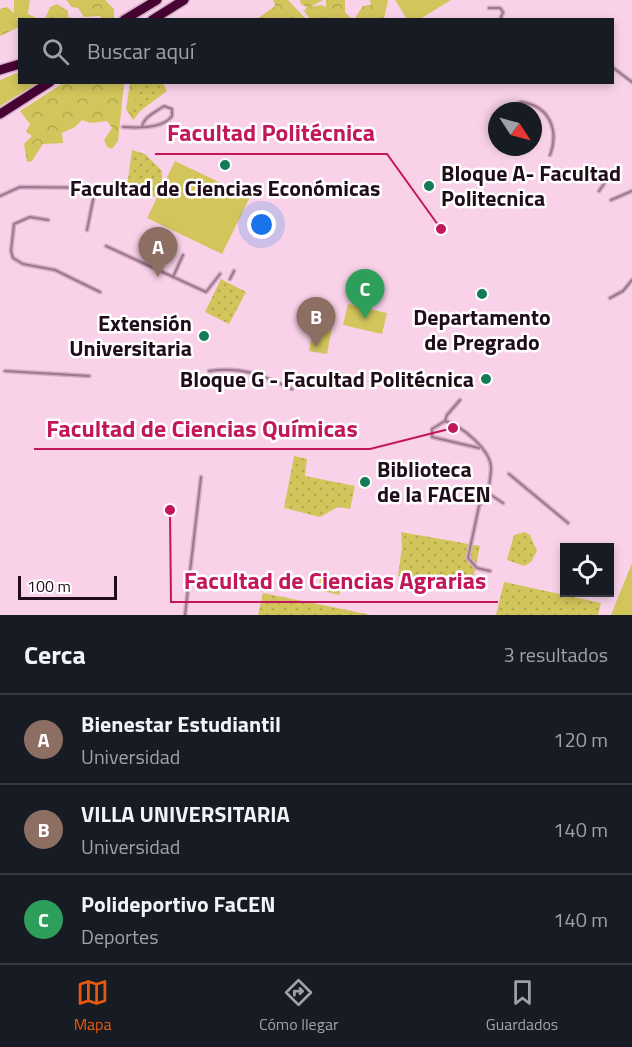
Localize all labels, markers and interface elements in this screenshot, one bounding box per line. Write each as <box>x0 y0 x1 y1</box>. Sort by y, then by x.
search box <box>18 18 614 84</box>
text: Buscar aquí <box>87 34 195 68</box>
icon: search <box>39 35 72 68</box>
north arrow <box>488 102 542 156</box>
callout: Facultad Politécnica <box>155 112 387 154</box>
text: Facultad Politécnica <box>167 114 375 150</box>
place label: Bloque A- Facultad Politecnica <box>441 156 621 215</box>
marker: Facultad de Ciencias Económicas <box>218 158 232 172</box>
place label: Facultad de Ciencias Económicas <box>70 171 380 205</box>
marker: Bloque A- Facultad Politecnica <box>422 179 436 193</box>
your location <box>247 210 276 239</box>
pin: A <box>138 228 178 277</box>
pin: C <box>346 270 385 319</box>
marker: Departamento de Pregrado <box>475 287 489 301</box>
pin: B <box>296 298 336 347</box>
place label: Departamento de Pregrado <box>413 300 551 359</box>
place label: Extensión Universitaria <box>69 306 192 365</box>
marker: Extensión Universitaria <box>197 329 211 343</box>
place label: Bloque G - Facultad Politécnica <box>180 362 474 396</box>
marker: Bloque G - Facultad Politécnica <box>479 372 493 386</box>
callout: Facultad de Ciencias Químicas <box>34 407 370 449</box>
text: Facultad de Ciencias Químicas <box>46 410 358 446</box>
place label: Biblioteca de la FACEN <box>377 452 491 511</box>
marker: Biblioteca de la FACEN <box>358 475 372 489</box>
map controls <box>560 543 614 597</box>
button: locate <box>560 543 614 597</box>
callout: Facultad de Ciencias Agrarias <box>171 560 498 602</box>
text: Facultad de Ciencias Agrarias <box>184 562 486 598</box>
scale bar <box>18 573 117 600</box>
text: 100 m <box>27 574 71 598</box>
text: Cerca <box>24 635 86 674</box>
text: 3 resultados <box>504 639 608 670</box>
text: Bienestar Estudiantil <box>81 707 281 741</box>
text: A <box>37 724 50 755</box>
text: 120 m <box>553 724 608 755</box>
text: Universidad <box>81 741 180 772</box>
text: VILLA UNIVERSITARIA <box>81 797 290 831</box>
text: B <box>37 814 50 845</box>
text: 140 m <box>553 814 608 845</box>
text: Universidad <box>81 831 180 862</box>
text: Polideportivo FaCEN <box>81 887 275 921</box>
text: C <box>38 904 49 935</box>
text: 140 m <box>553 904 608 935</box>
text: Deportes <box>81 921 158 952</box>
tab: Mapa <box>74 976 112 1036</box>
tab: Cómo llegar <box>259 976 338 1036</box>
tab: Guardados <box>486 976 558 1036</box>

